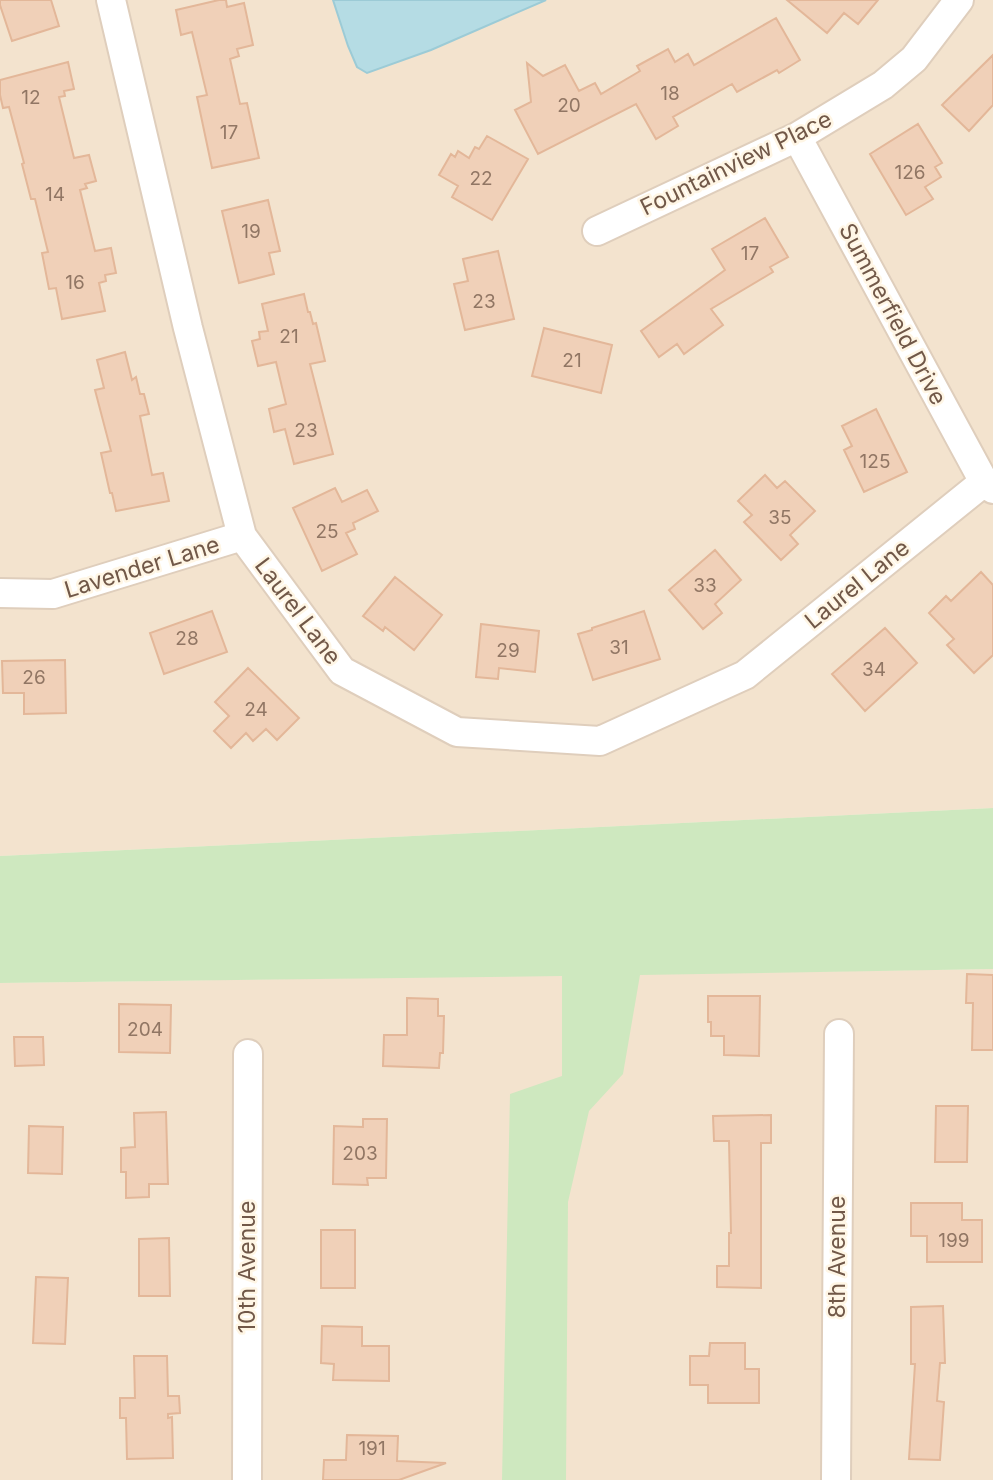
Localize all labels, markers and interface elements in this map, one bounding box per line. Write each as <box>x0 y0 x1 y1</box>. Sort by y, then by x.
house number: 18 <box>660 82 680 105</box>
house number: 12 <box>21 86 41 109</box>
house number: 20 <box>557 94 581 117</box>
street label: Fountainview Place <box>636 104 836 222</box>
house number: 17 <box>220 121 238 144</box>
house number: 126 <box>894 161 926 184</box>
house number: 22 <box>469 167 493 190</box>
house number: 14 <box>45 183 65 206</box>
street label: Summerfield Drive <box>833 218 953 410</box>
house number: 19 <box>241 220 261 243</box>
house number: 17 <box>741 242 759 265</box>
house number: 16 <box>65 271 85 294</box>
house number: 23 <box>472 290 496 313</box>
house number: 21 <box>279 325 299 348</box>
house number: 21 <box>562 349 582 372</box>
house number: 23 <box>294 419 318 442</box>
house number: 125 <box>860 450 890 473</box>
house number: 35 <box>768 506 792 529</box>
house number: 25 <box>315 520 339 543</box>
street label: Lavender Lane <box>61 530 223 604</box>
street label: Laurel Lane <box>799 533 915 635</box>
street label: Laurel Lane <box>249 552 347 670</box>
house number: 33 <box>693 574 717 597</box>
house number: 28 <box>175 627 199 650</box>
house number: 31 <box>609 636 629 659</box>
house number: 29 <box>496 639 520 662</box>
house number: 34 <box>862 658 886 681</box>
house number: 26 <box>22 666 46 689</box>
house number: 24 <box>244 698 268 721</box>
house number: 204 <box>127 1018 163 1041</box>
house number: 203 <box>342 1142 378 1165</box>
street label: 8th Avenue <box>823 1196 851 1318</box>
street label: 10th Avenue <box>233 1201 261 1333</box>
house number: 199 <box>938 1229 970 1252</box>
house number: 191 <box>358 1437 386 1460</box>

